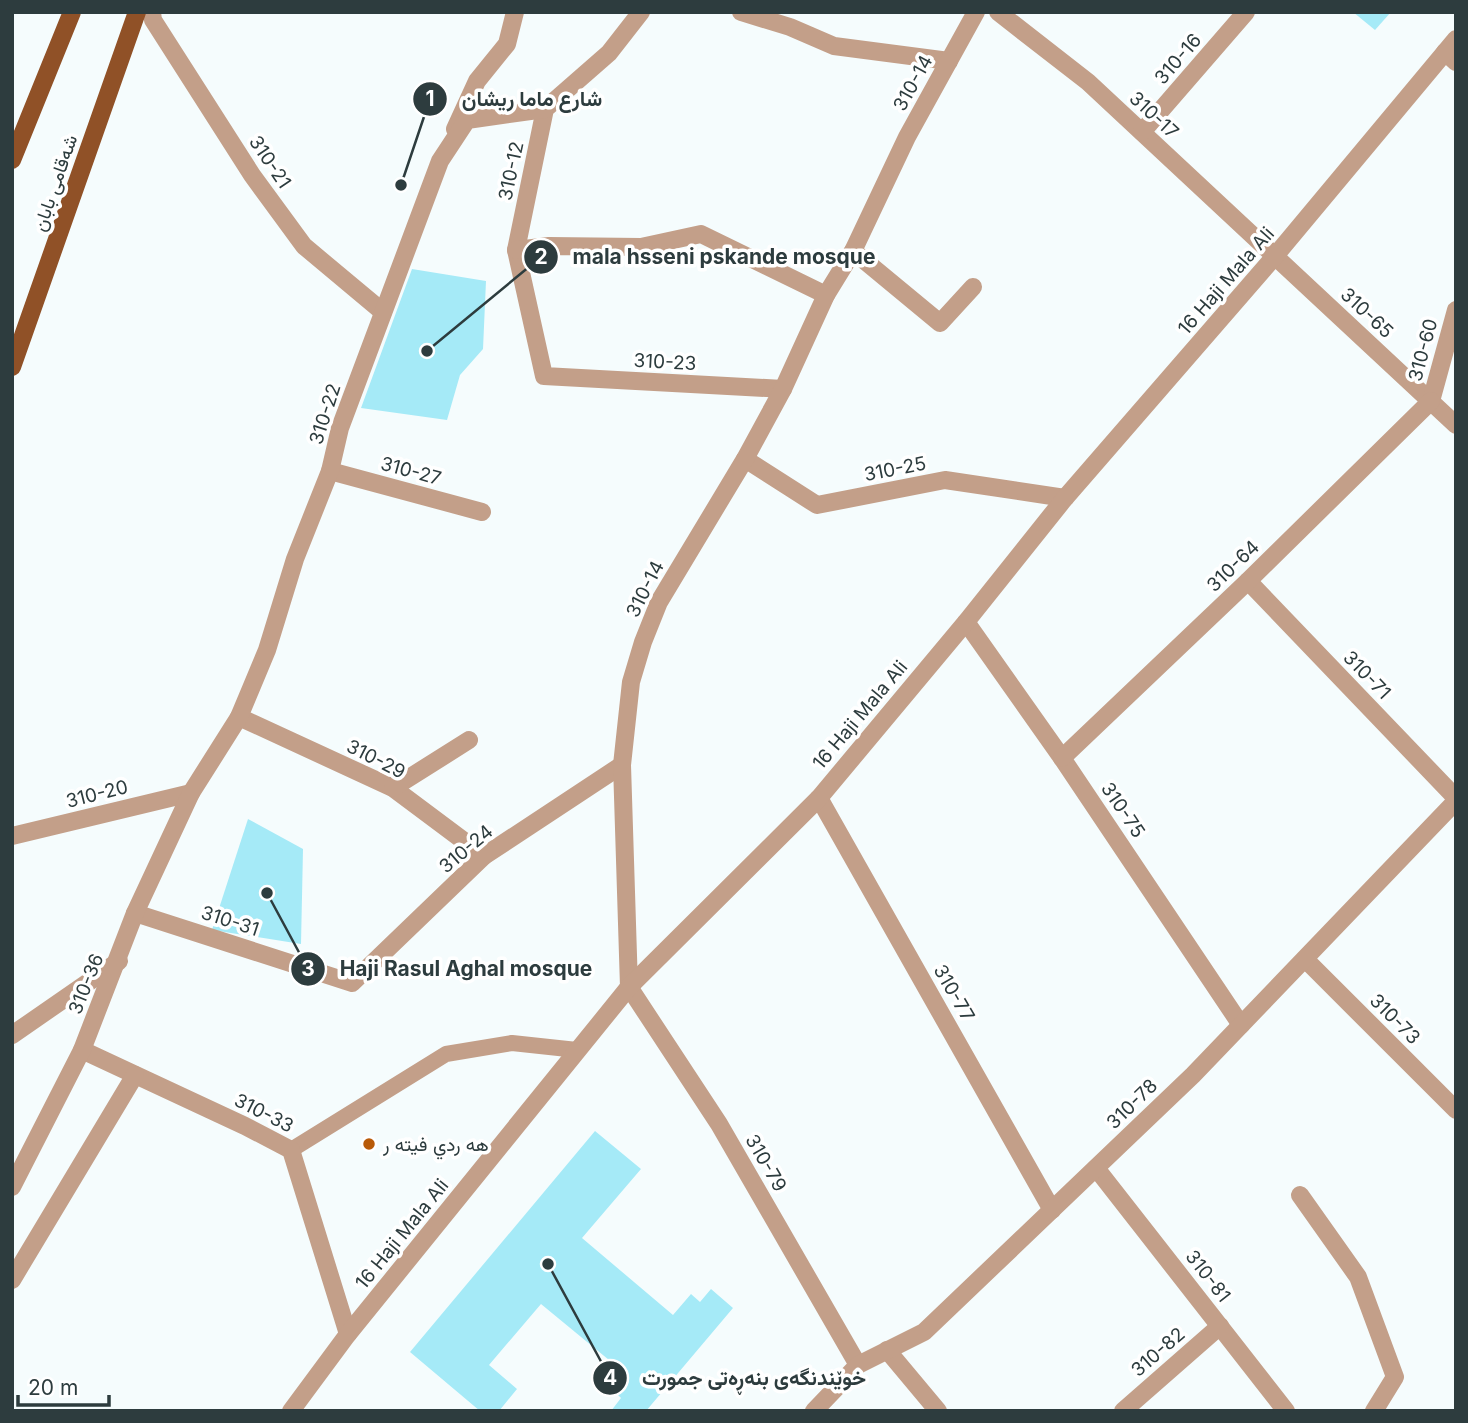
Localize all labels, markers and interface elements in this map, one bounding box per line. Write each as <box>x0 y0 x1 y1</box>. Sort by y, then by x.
street label: 310-16 <box>1150 29 1206 89</box>
street label: 310-14 <box>888 51 938 115</box>
callout: شارع ماما ريشان <box>413 78 616 120</box>
text: 1 <box>425 86 435 111</box>
text: شارع ماما ريشان <box>462 86 602 113</box>
street label: 310-17 <box>1125 87 1183 143</box>
street label: 310-21 <box>244 131 296 193</box>
street label: شەقامی بابان <box>28 132 82 234</box>
street label: 310-12 <box>494 140 528 202</box>
street label: 16 Haji Mala Ali <box>1173 223 1279 339</box>
callout: mala hsseni pskande mosque <box>523 236 889 278</box>
text: 2 <box>534 244 548 269</box>
text: mala hsseni pskande mosque <box>573 244 875 269</box>
street label: 310-65 <box>1336 283 1398 343</box>
street label: 310-60 <box>1404 316 1442 384</box>
street label: 310-23 <box>633 349 697 375</box>
street label: 310-22 <box>304 381 346 447</box>
street label: 310-27 <box>378 452 444 490</box>
street label: 310-25 <box>862 452 928 486</box>
street label: 310-64 <box>1202 535 1264 597</box>
street label: 310-14 <box>621 557 669 621</box>
street label: 310-71 <box>1338 646 1396 704</box>
street label: 16 Haji Mala Ali <box>808 656 912 774</box>
street label: 310-29 <box>343 734 409 784</box>
street label: 310-20 <box>64 775 130 813</box>
street label: 310-75 <box>1096 778 1150 842</box>
street label: 310-24 <box>434 820 498 878</box>
street label: 310-31 <box>198 901 262 941</box>
callout: Haji Rasul Aghal mosque <box>290 948 606 990</box>
street label: 310-36 <box>63 950 109 1018</box>
text: 3 <box>301 956 315 981</box>
text: Haji Rasul Aghal mosque <box>340 956 592 981</box>
street label: 310-77 <box>929 961 979 1025</box>
street label: 310-73 <box>1365 989 1425 1049</box>
street label: 310-78 <box>1102 1074 1162 1134</box>
street label: 310-33 <box>231 1088 297 1138</box>
street label: 310-79 <box>741 1130 791 1196</box>
place label: هه ردي فيته ر <box>382 1133 489 1160</box>
marker: هه ردي فيته ر <box>361 1136 377 1152</box>
street label: 16 Haji Mala Ali <box>351 1174 453 1294</box>
street label: 310-81 <box>1181 1245 1235 1307</box>
street label: 310-82 <box>1126 1322 1190 1382</box>
callout: خوێندنگەی بنەڕەتی جمورت <box>593 1357 880 1399</box>
scale bar <box>18 1364 108 1408</box>
text: 4 <box>603 1365 617 1390</box>
text: خوێندنگەی بنەڕەتی جمورت <box>642 1365 866 1395</box>
text: 20 m <box>28 1375 78 1400</box>

